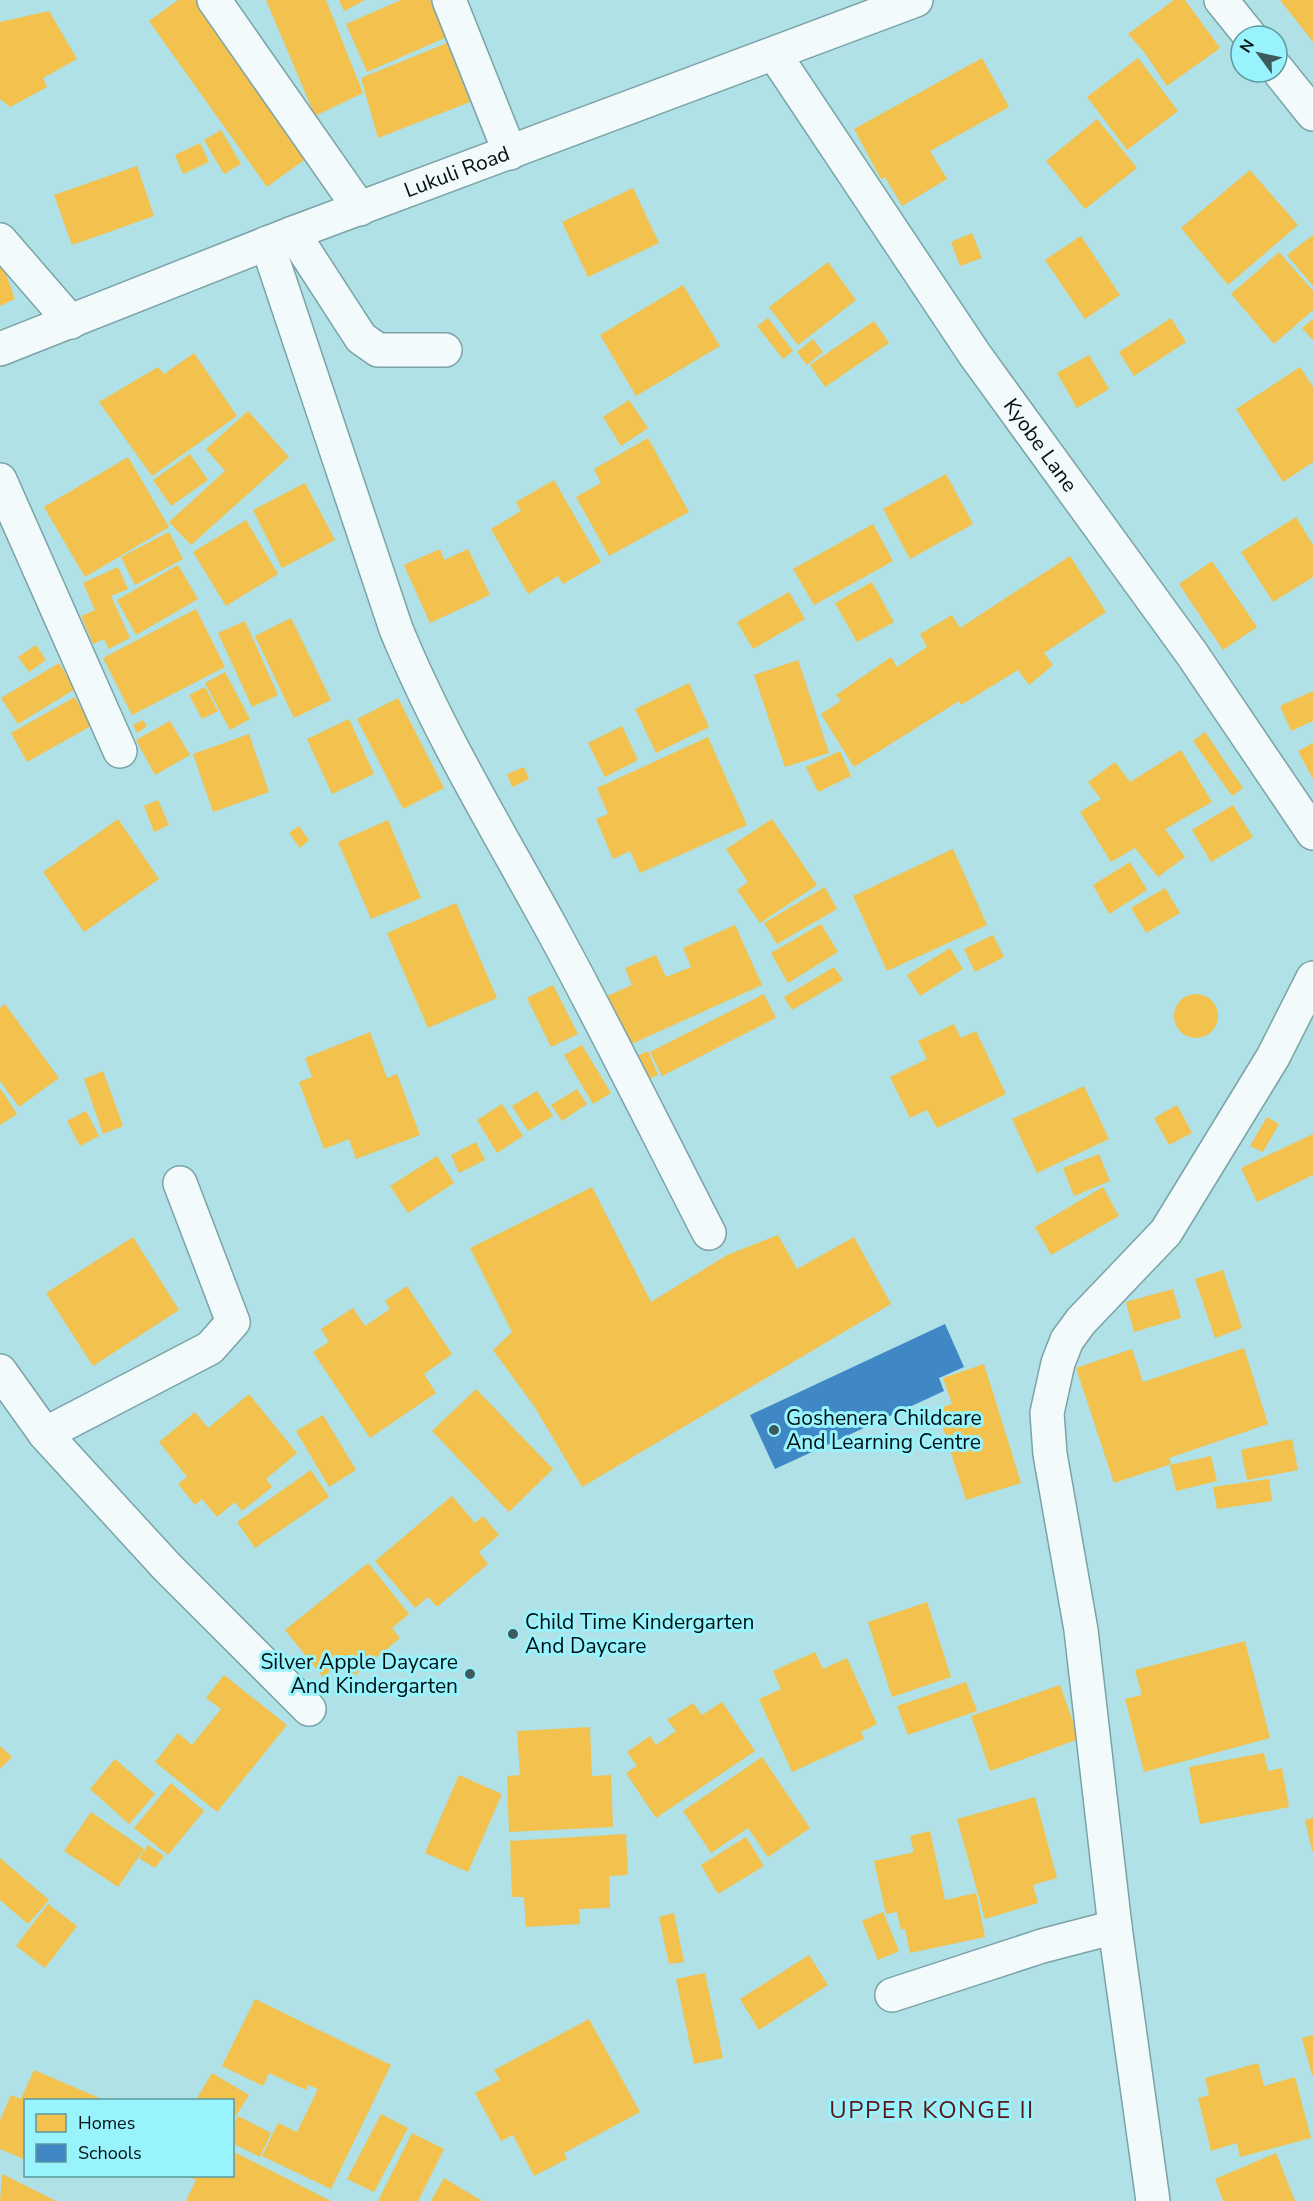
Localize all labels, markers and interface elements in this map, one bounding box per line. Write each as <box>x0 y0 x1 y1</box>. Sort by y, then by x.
north arrow <box>1229 24 1289 84</box>
text: N <box>1235 35 1260 57</box>
street label: Lukuli Road <box>400 139 514 204</box>
street label: Kyobe Lane <box>997 393 1084 498</box>
place label: Goshenera Childcare And Learning Centre <box>786 1404 982 1456</box>
marker: Goshenera Childcare And Learning Centre <box>767 1423 781 1437</box>
place label: Child Time Kindergarten And Daycare <box>525 1608 754 1660</box>
marker: Child Time Kindergarten And Daycare <box>506 1627 520 1641</box>
place label: Silver Apple Daycare And Kindergarten <box>260 1648 458 1700</box>
marker: Silver Apple Daycare And Kindergarten <box>463 1667 477 1681</box>
district label: UPPER KONGE II <box>829 2094 1035 2126</box>
legend <box>24 2099 234 2177</box>
text: Homes <box>78 2111 135 2135</box>
text: Schools <box>78 2141 142 2165</box>

